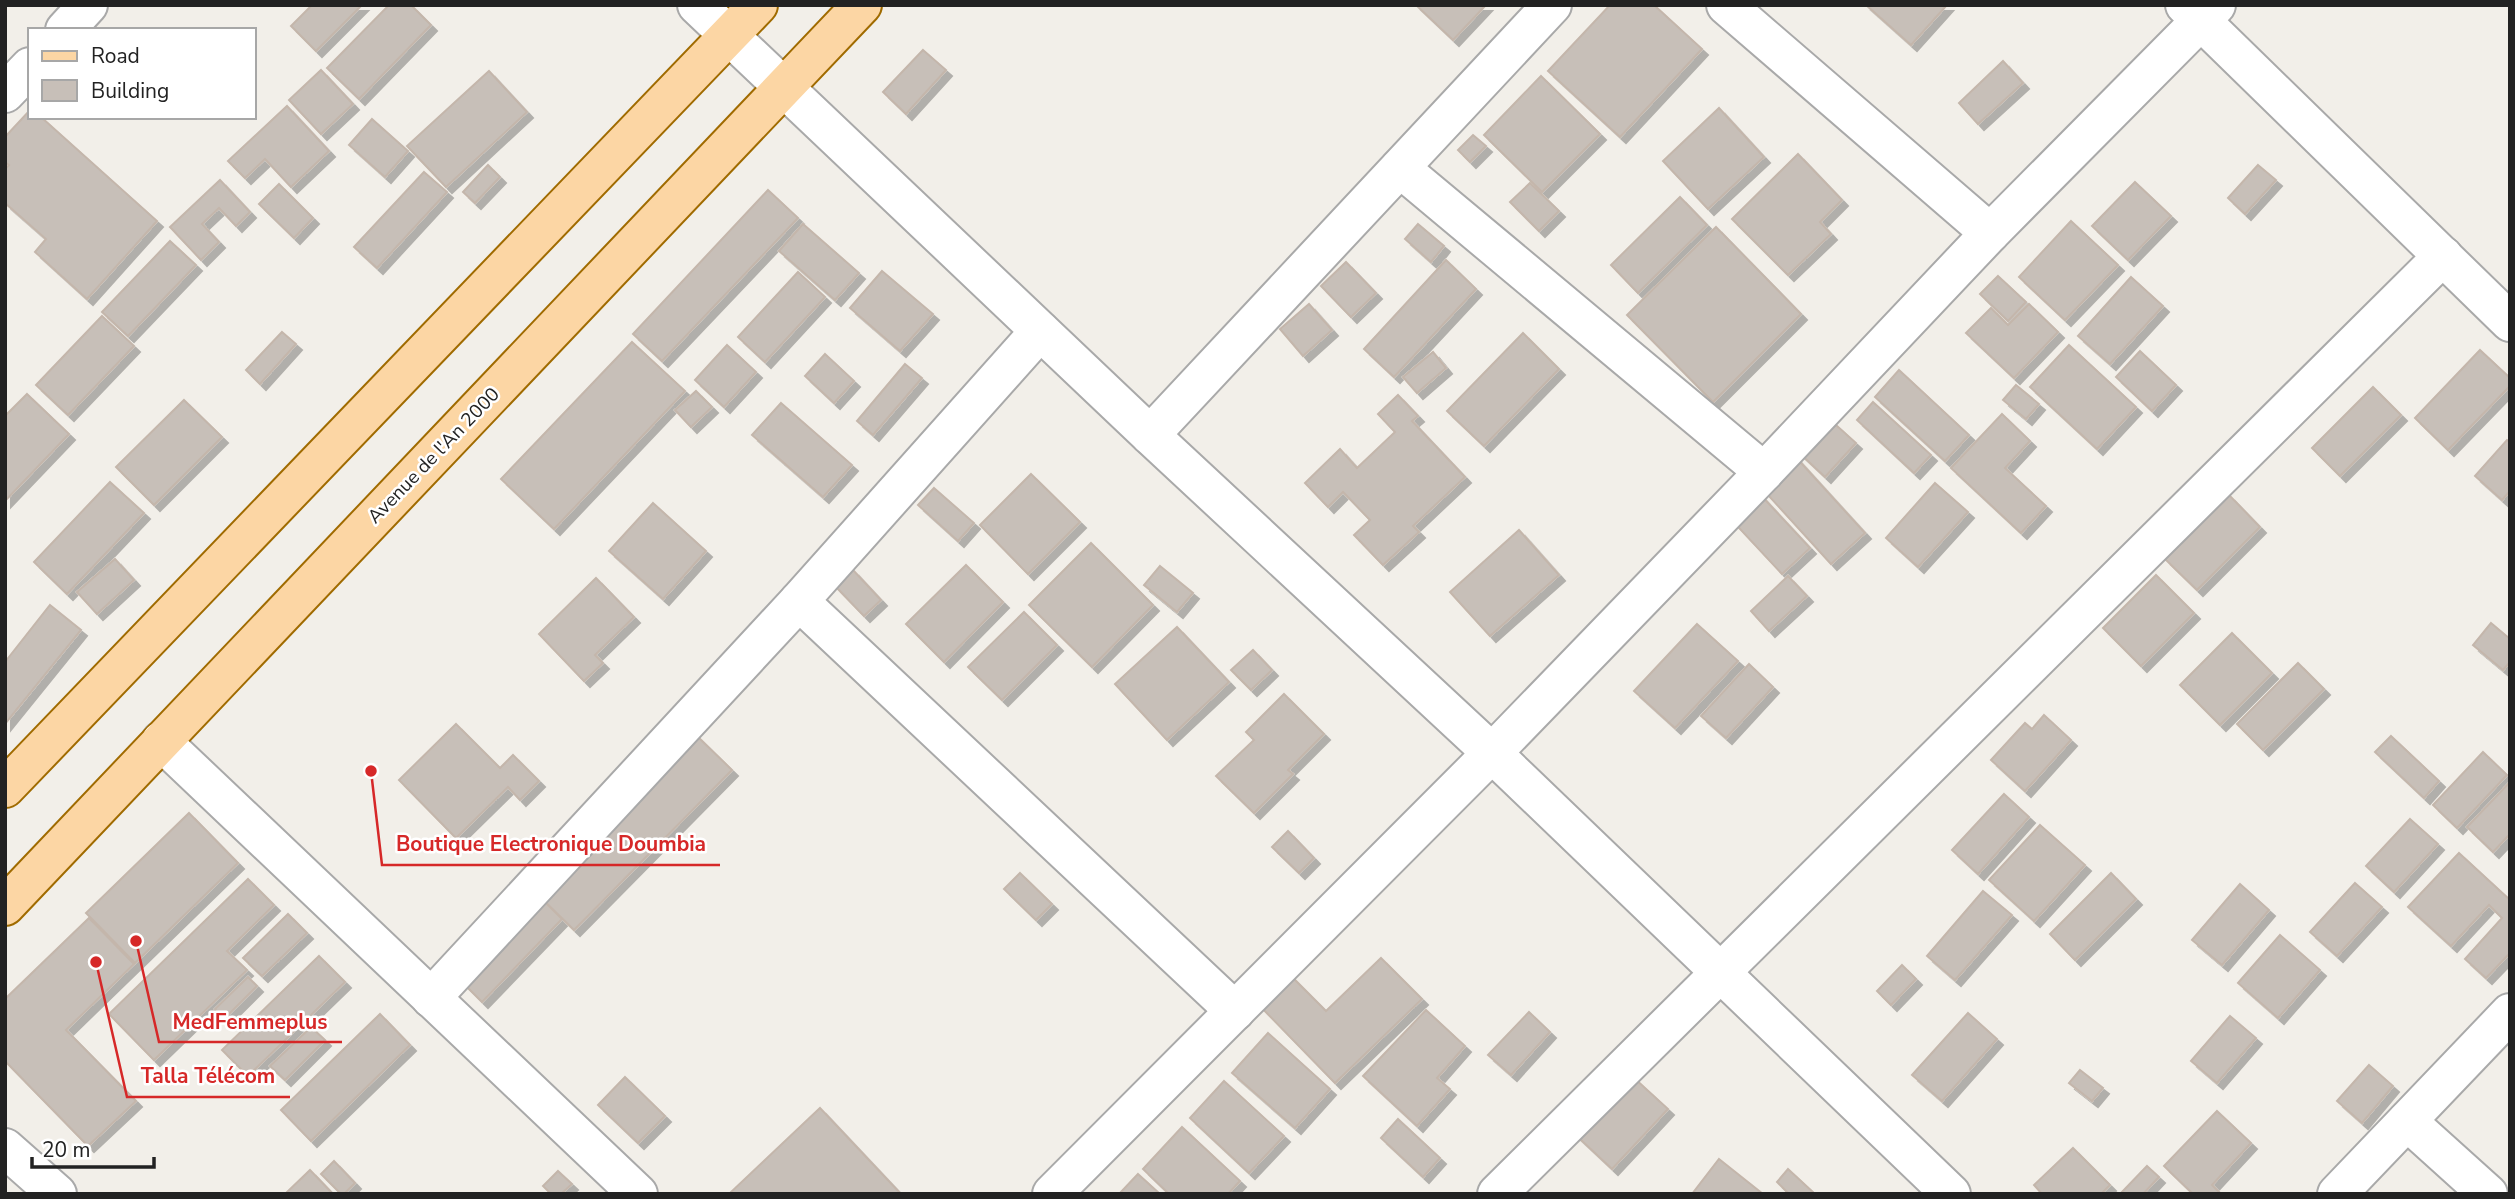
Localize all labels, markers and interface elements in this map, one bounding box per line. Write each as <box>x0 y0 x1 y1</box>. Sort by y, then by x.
legend <box>28 28 256 119</box>
text: Road <box>91 42 140 70</box>
text: Building <box>91 77 169 105</box>
street label: Avenue de l'An 2000 <box>362 382 506 529</box>
callout: Boutique Electronique Doumbia <box>382 823 720 865</box>
text: Boutique Electronique Doumbia <box>396 830 706 858</box>
callout: MedFemmeplus <box>159 1000 342 1042</box>
text: MedFemmeplus <box>173 1008 327 1036</box>
callout: Talla Télécom <box>127 1055 290 1097</box>
text: Talla Télécom <box>141 1062 275 1090</box>
scale bar <box>32 1126 154 1170</box>
text: 20 m <box>42 1136 91 1164</box>

